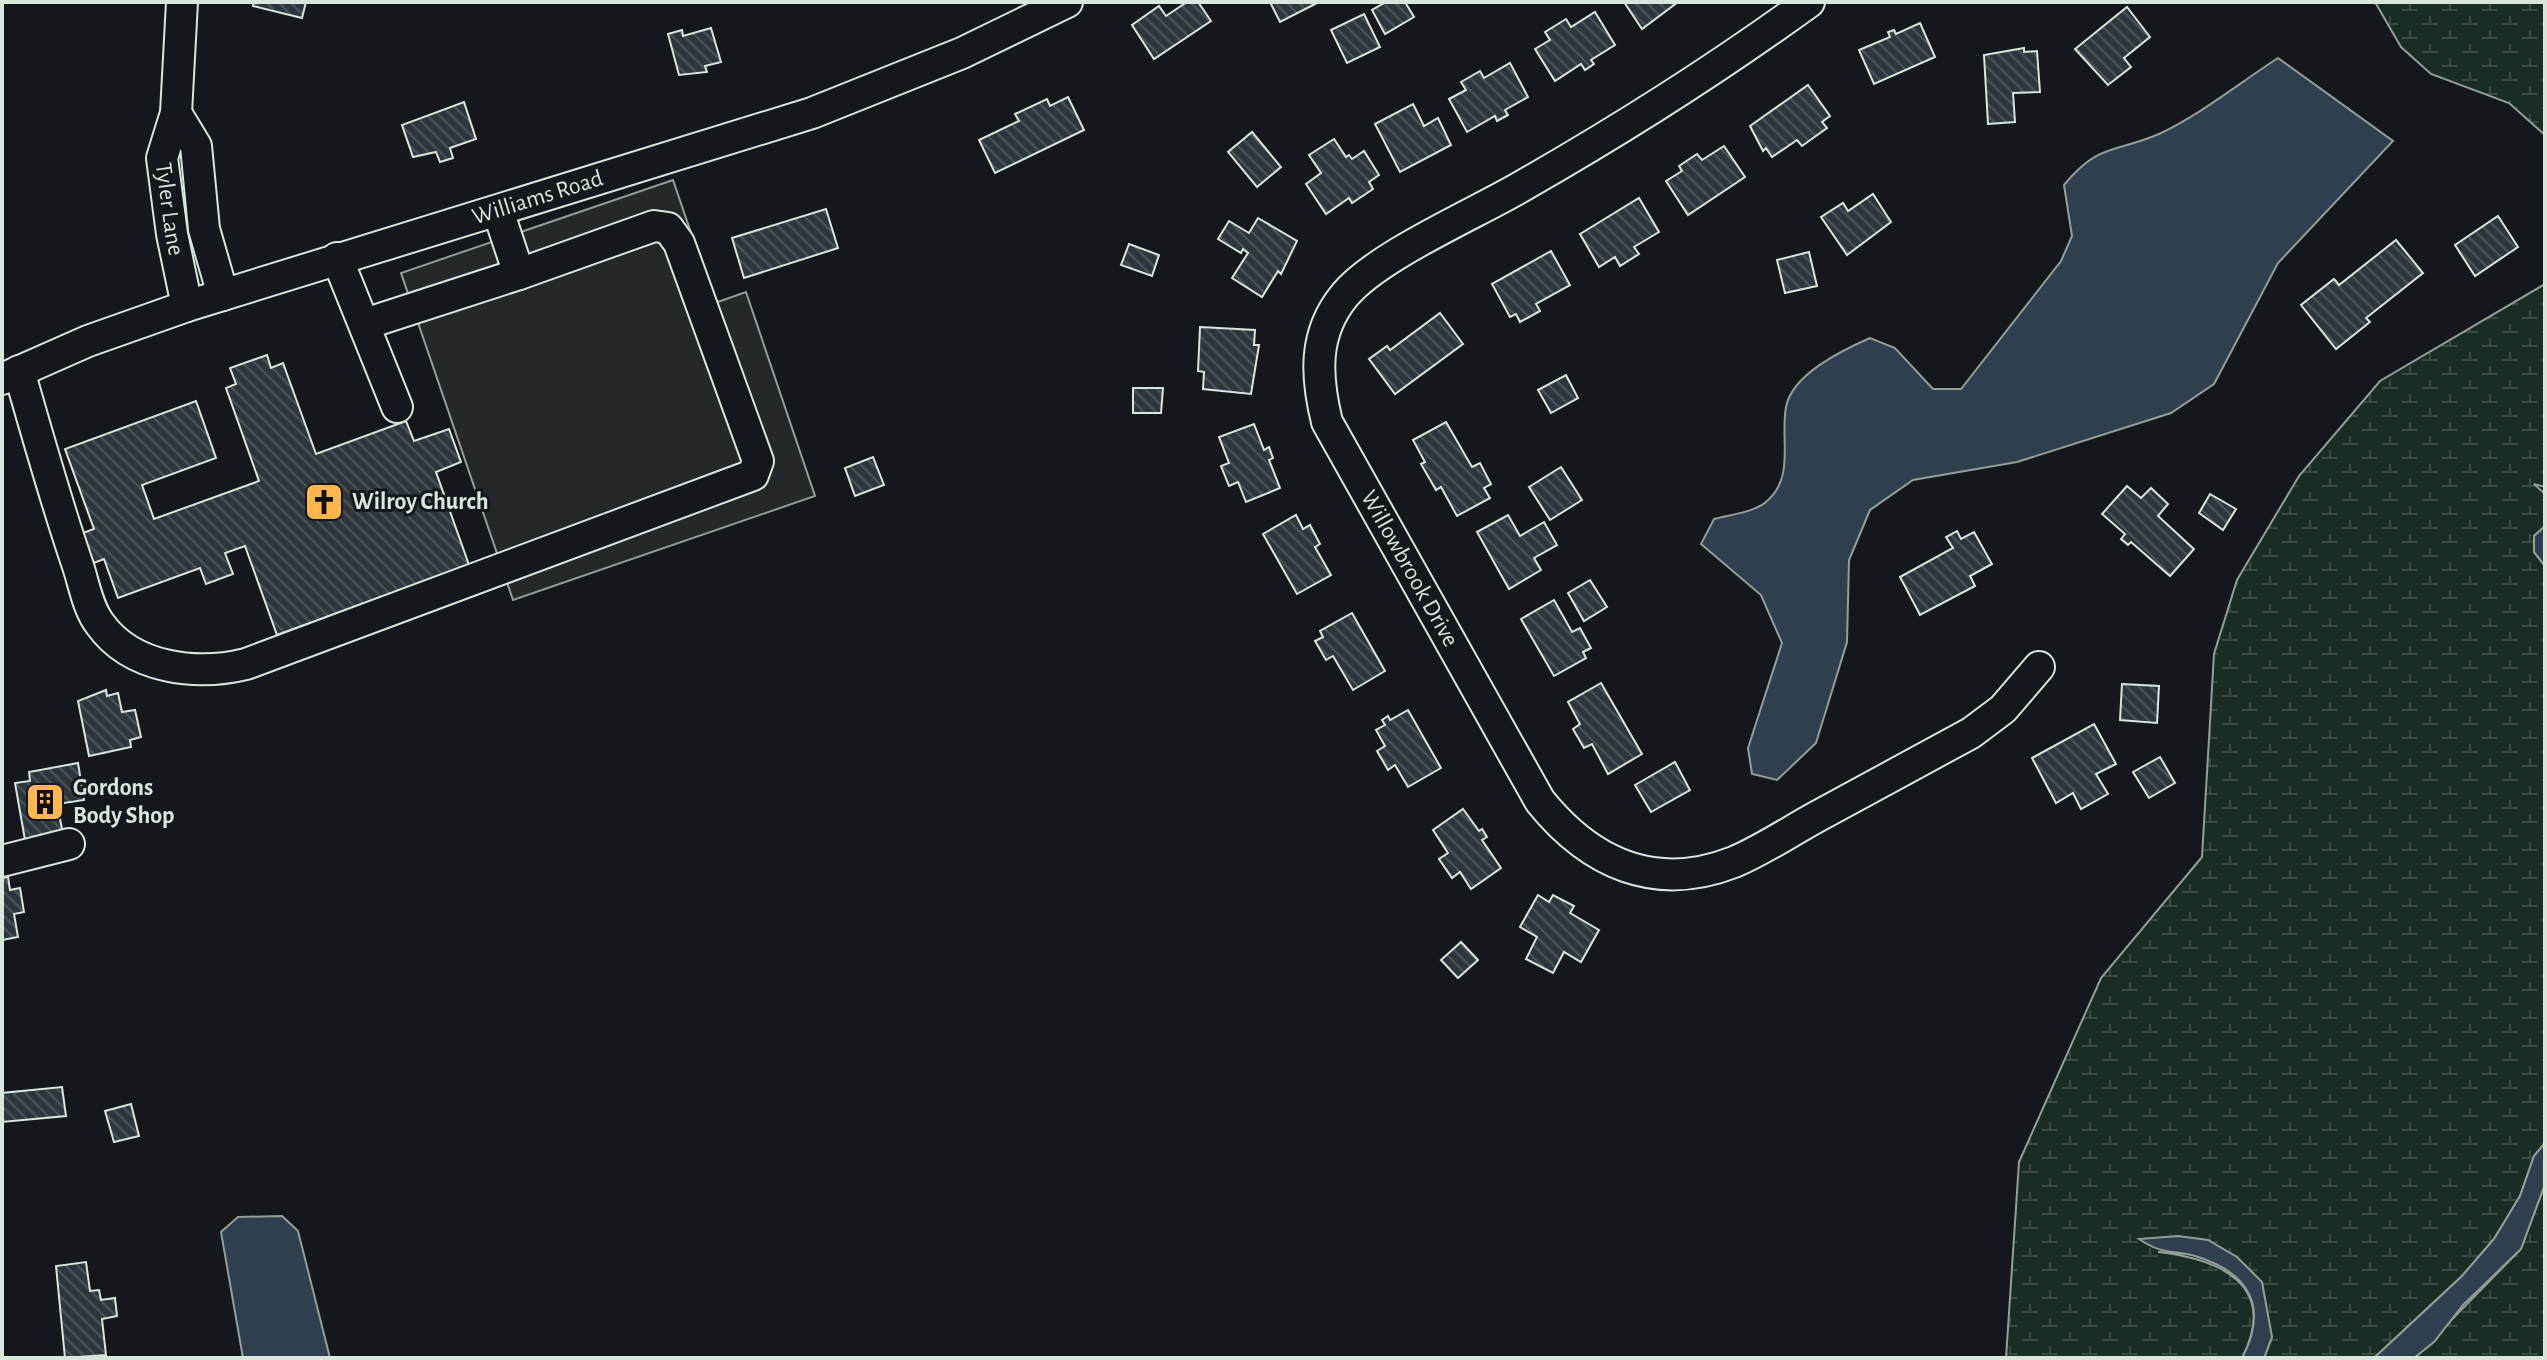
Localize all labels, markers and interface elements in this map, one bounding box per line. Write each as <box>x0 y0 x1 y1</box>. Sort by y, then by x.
street label: Tyler Lane <box>151 161 188 258</box>
street label: Williams Road <box>469 166 606 229</box>
church icon: Wilroy Church <box>303 481 345 523</box>
street label: Willowbrook Drive <box>1356 487 1463 651</box>
place label: Wilroy Church <box>352 490 489 514</box>
place label: Gordons Body Shop <box>73 776 174 828</box>
building icon: Gordons Body Shop <box>24 781 66 823</box>

